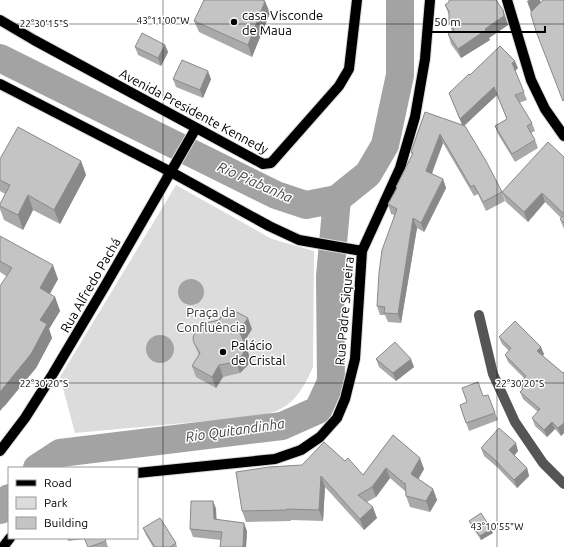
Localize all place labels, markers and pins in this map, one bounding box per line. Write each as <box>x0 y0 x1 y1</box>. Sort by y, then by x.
place label: casa Visconde de Maua <box>242 8 323 37</box>
marker: casa Visconde de Maua <box>229 17 239 27</box>
place label: Palácio de Cristal <box>231 338 286 367</box>
marker: Palácio de Cristal <box>218 347 228 357</box>

